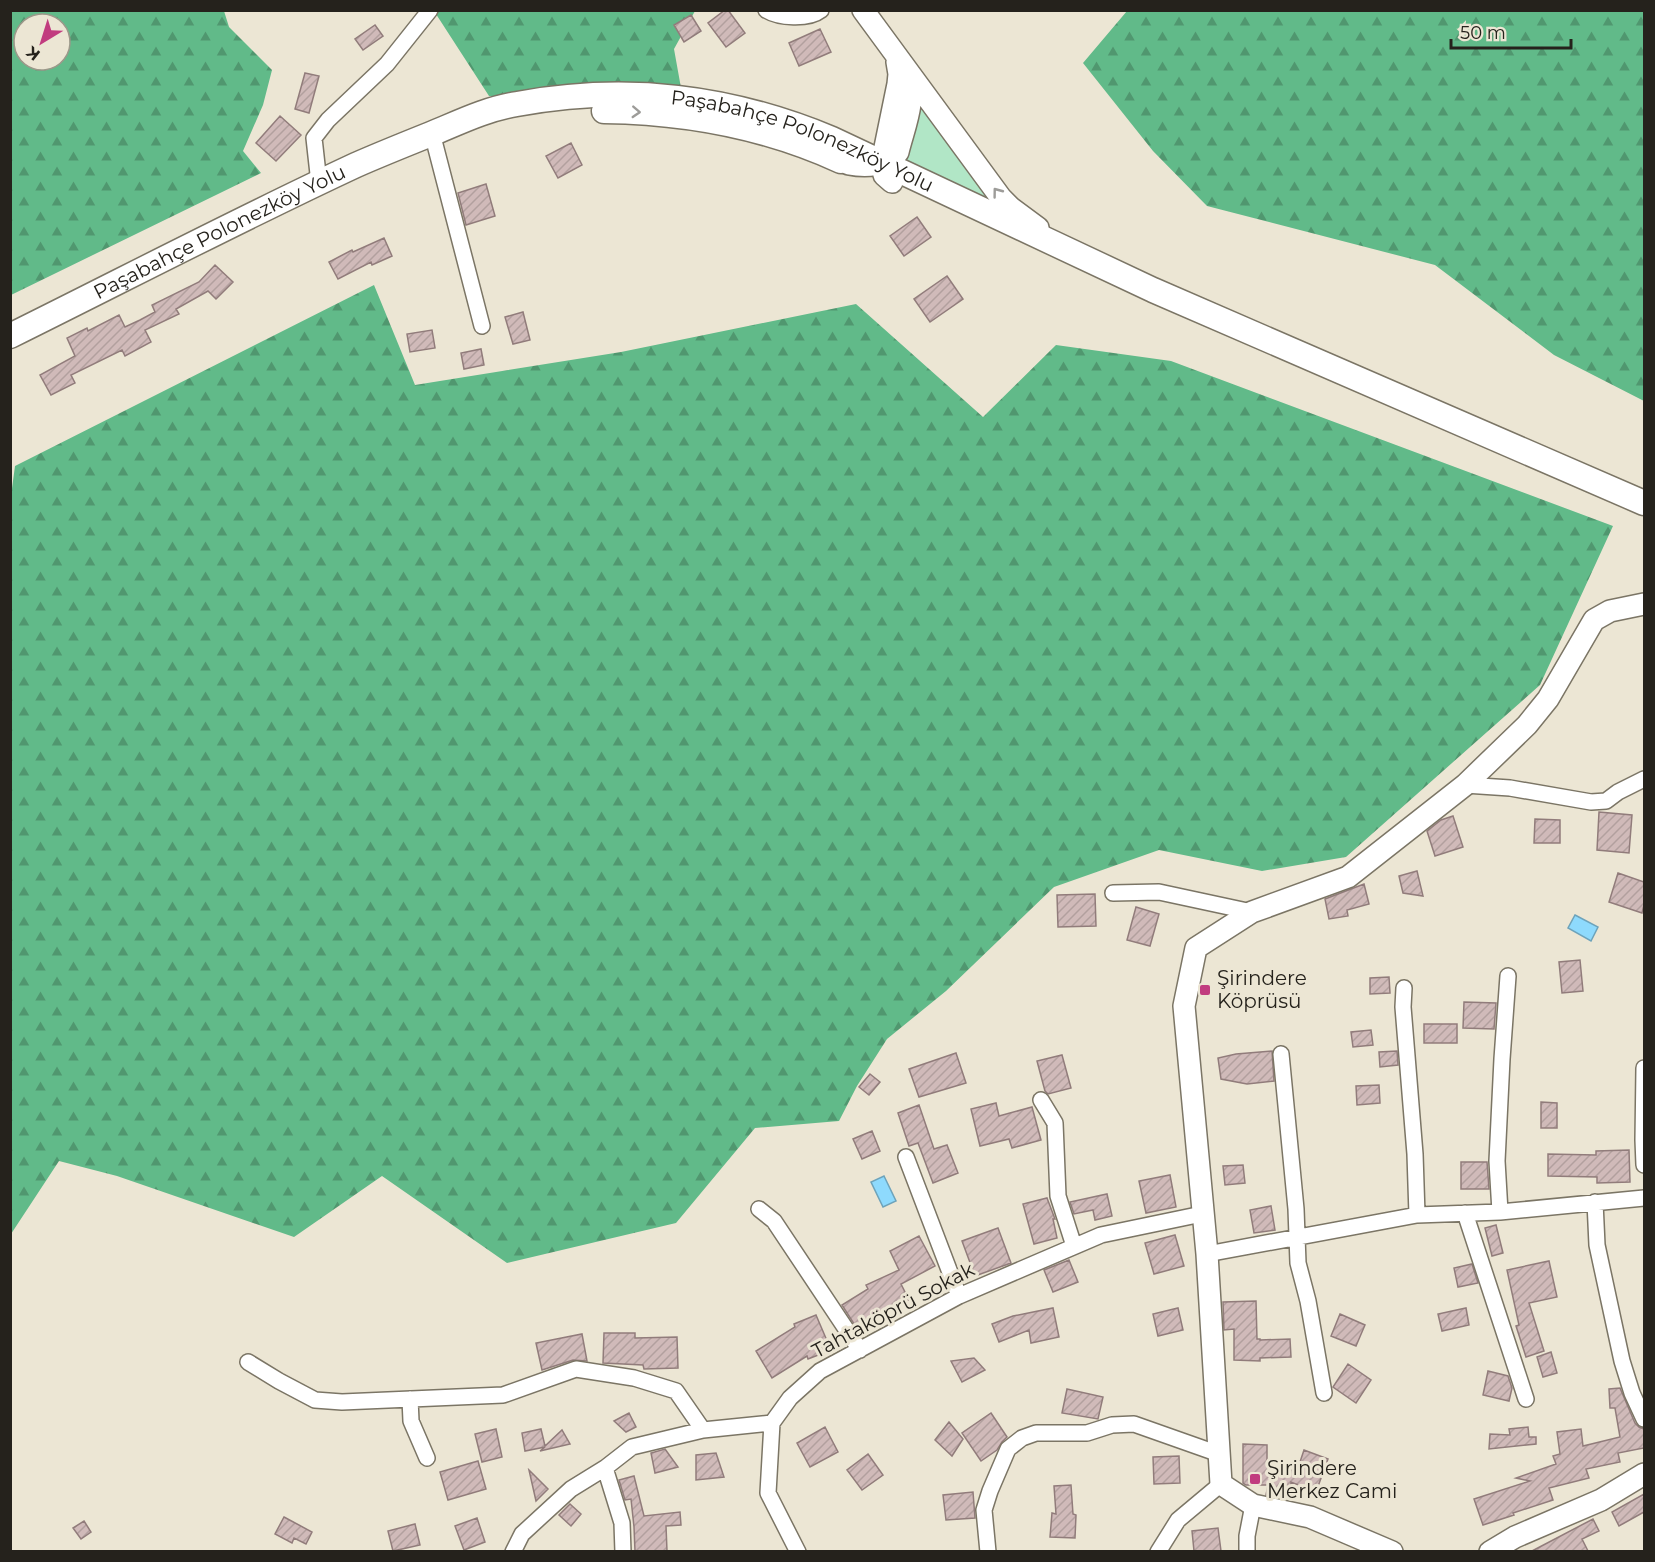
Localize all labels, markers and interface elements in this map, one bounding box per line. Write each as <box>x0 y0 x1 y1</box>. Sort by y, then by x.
north arrow <box>12 12 72 72</box>
scale bar <box>1451 12 1571 50</box>
text: 50 m <box>1460 22 1506 44</box>
text: K <box>22 42 44 65</box>
street label: Paşabahçe Polonezköy Yolu <box>670 85 938 197</box>
one-way arrow <box>631 105 640 118</box>
street label: Paşabahçe Polonezköy Yolu <box>90 160 349 304</box>
one-way arrow <box>994 188 1005 199</box>
place label: Şirindere Köprüsü <box>1217 966 1307 1013</box>
marker: Şirindere Köprüsü <box>1198 983 1212 997</box>
street label: Tahtaköprü Sokak <box>808 1257 978 1363</box>
place label: Şirindere Merkez Cami <box>1267 1456 1397 1503</box>
marker: Şirindere Merkez Cami <box>1248 1472 1262 1486</box>

